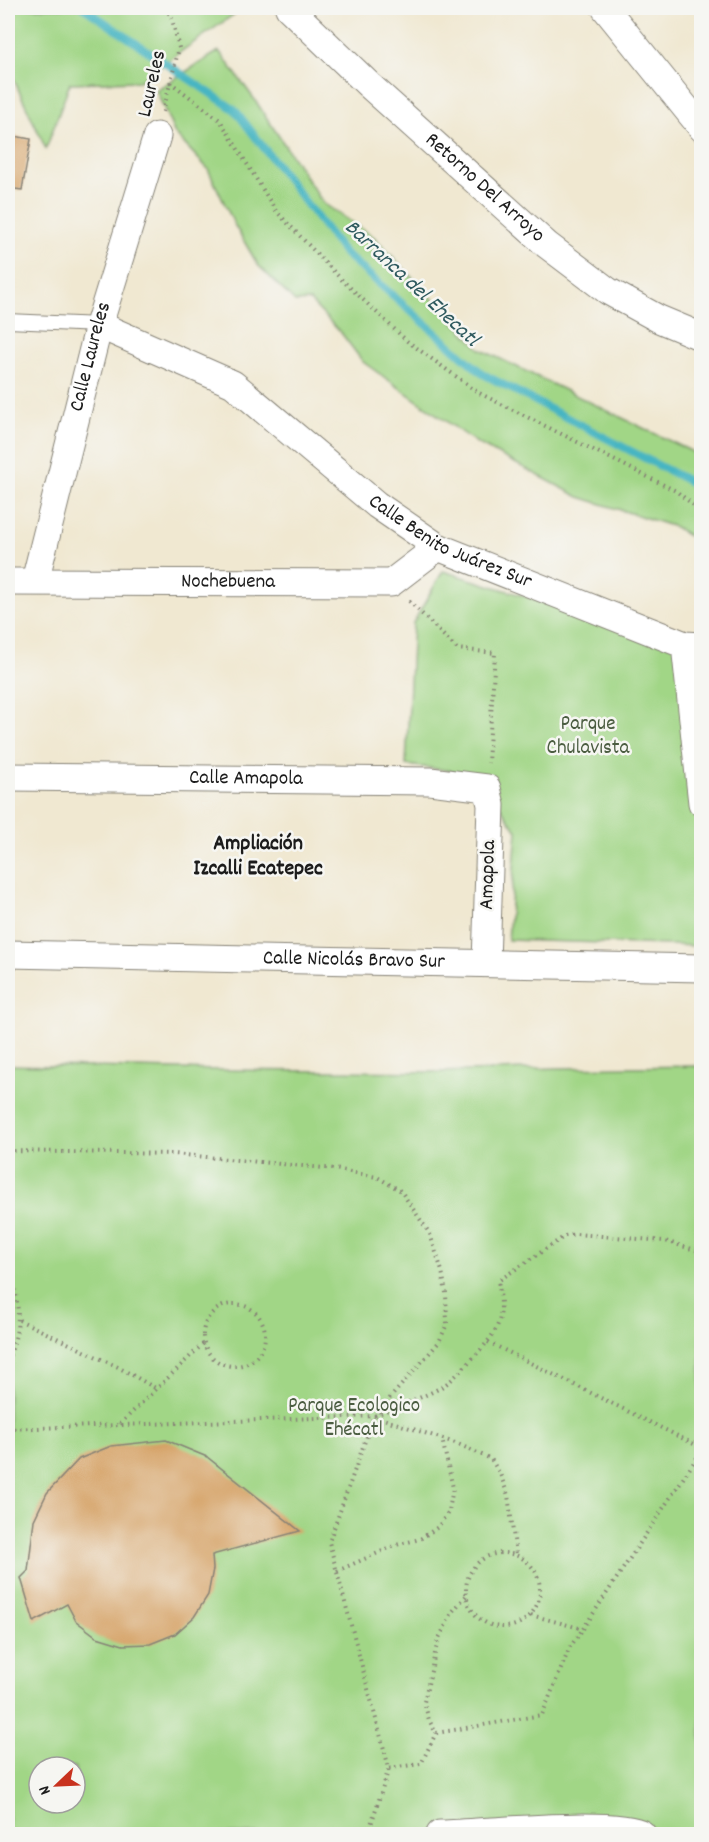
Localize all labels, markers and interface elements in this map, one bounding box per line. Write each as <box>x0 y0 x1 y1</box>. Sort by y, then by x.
street label: Laureles <box>131 48 175 120</box>
street label: Retorno Del Arroyo <box>418 126 551 251</box>
water label: Barranca del Ehecatl <box>337 213 487 356</box>
street label: Calle Laureles <box>63 299 120 415</box>
street label: Calle Benito Juárez Sur <box>361 488 536 598</box>
street label: Nochebuena <box>181 567 276 598</box>
park label: Parque Chulavista <box>547 710 631 764</box>
street label: Calle Amapola <box>189 764 304 795</box>
district label: Ampliación Izcalli Ecatepec <box>193 829 323 885</box>
street label: Amapola <box>473 839 505 910</box>
street label: Calle Nicolás Bravo Sur <box>263 944 445 978</box>
park label: Parque Ecologico Ehécatl <box>288 1392 420 1446</box>
north arrow <box>27 1755 87 1815</box>
text: N <box>33 1782 58 1798</box>

